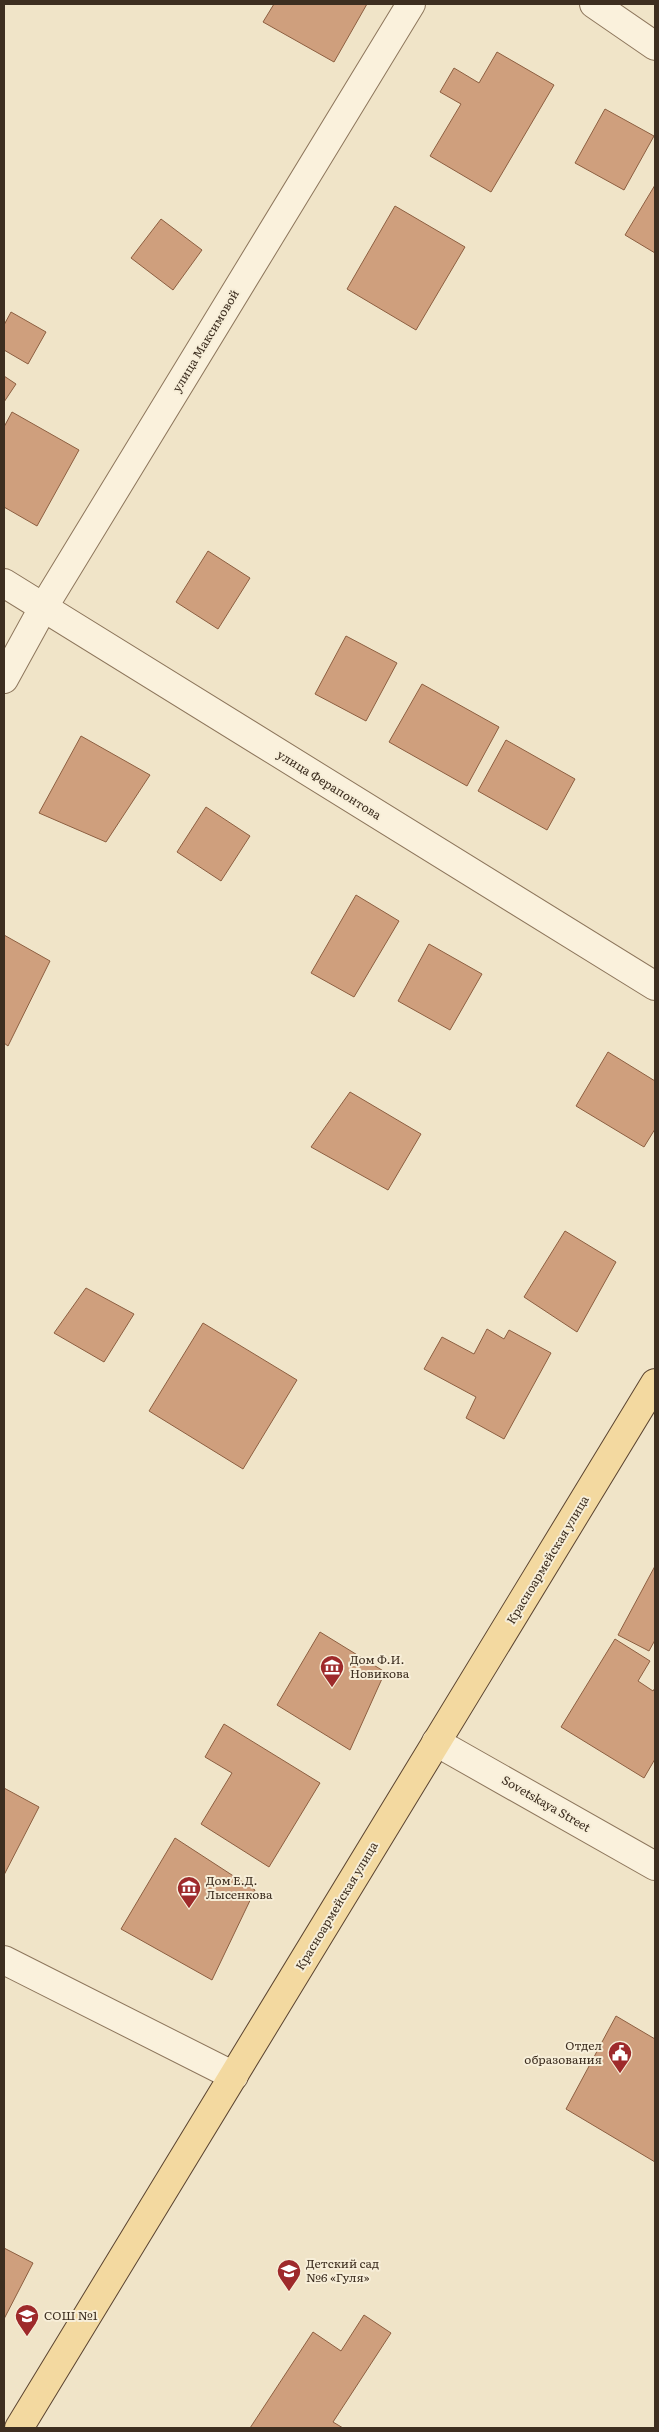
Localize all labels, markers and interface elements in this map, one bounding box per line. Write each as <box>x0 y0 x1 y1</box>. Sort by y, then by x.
street label: улица Максимовой <box>167 286 243 395</box>
street label: улица Ферапонтова <box>274 745 386 824</box>
street label: Красноармейская улица <box>501 1491 593 1627</box>
place label: Дом Ф.И. Новикова <box>350 1650 410 1682</box>
museum icon: Дом Ф.И. Новикова <box>319 1654 345 1688</box>
street label: Sovetskaya Street <box>499 1770 594 1836</box>
street label: Красноармейская улица <box>290 1837 382 1973</box>
place label: Дом Е.Д. Лысенкова <box>206 1871 273 1903</box>
museum icon: Дом Е.Д. Лысенкова <box>176 1875 202 1909</box>
place label: Отдел образования <box>524 2036 602 2068</box>
public building icon: Отдел образования <box>607 2040 633 2074</box>
place label: Детский сад №6 «Гуля» <box>306 2254 379 2286</box>
school or university icon: Детский сад №6 «Гуля» <box>276 2258 302 2292</box>
school or university icon: СОШ №1 <box>14 2303 40 2337</box>
place label: СОШ №1 <box>44 2306 98 2324</box>

